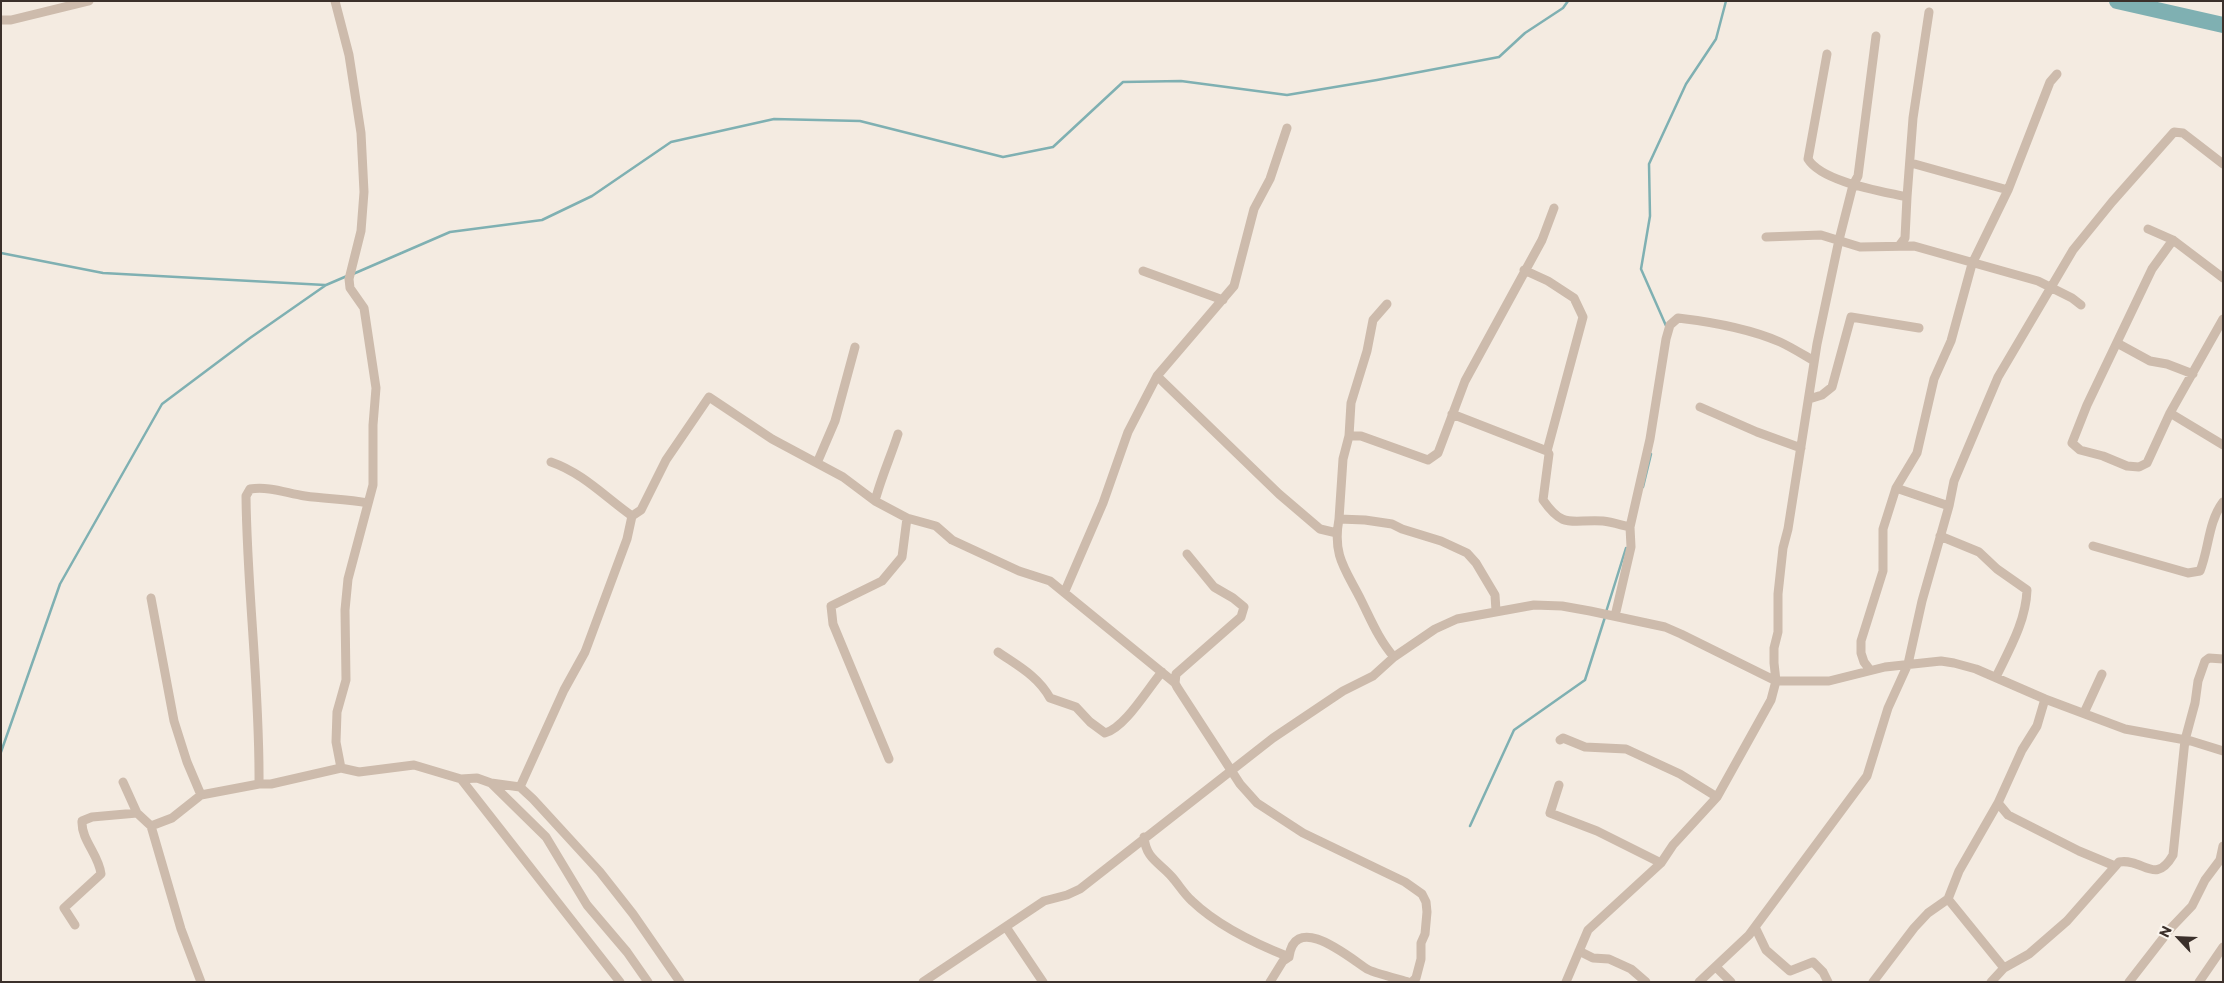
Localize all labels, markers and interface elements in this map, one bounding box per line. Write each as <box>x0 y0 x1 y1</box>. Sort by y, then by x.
north arrow <box>2154 913 2204 963</box>
text: N <box>2155 923 2175 940</box>

